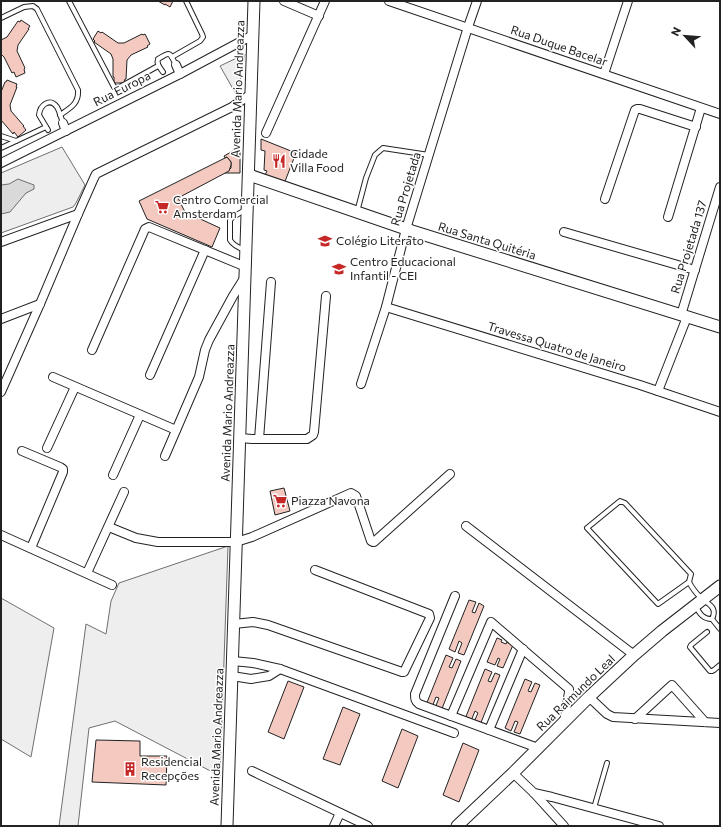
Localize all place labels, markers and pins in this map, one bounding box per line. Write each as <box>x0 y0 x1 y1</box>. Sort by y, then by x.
place label: Cidade Villa Food <box>290 146 344 174</box>
restaurant icon: Cidade Villa Food <box>271 153 287 169</box>
place label: Centro Comercial Amsterdam <box>173 192 269 220</box>
supermarket icon: Centro Comercial Amsterdam <box>154 199 170 215</box>
school or university icon: Colégio Literato <box>317 233 333 249</box>
place label: Colégio Literato <box>336 233 424 247</box>
place label: Centro Educacional Infantil - CEI <box>350 254 456 282</box>
school or university icon: Centro Educacional Infantil - CEI <box>331 261 347 277</box>
supermarket icon: Piazza Navona <box>272 493 288 509</box>
place label: Piazza Navona <box>291 493 370 507</box>
place label: Residencial Recepções <box>141 754 202 782</box>
building icon: Residencial Recepções <box>122 761 138 777</box>

